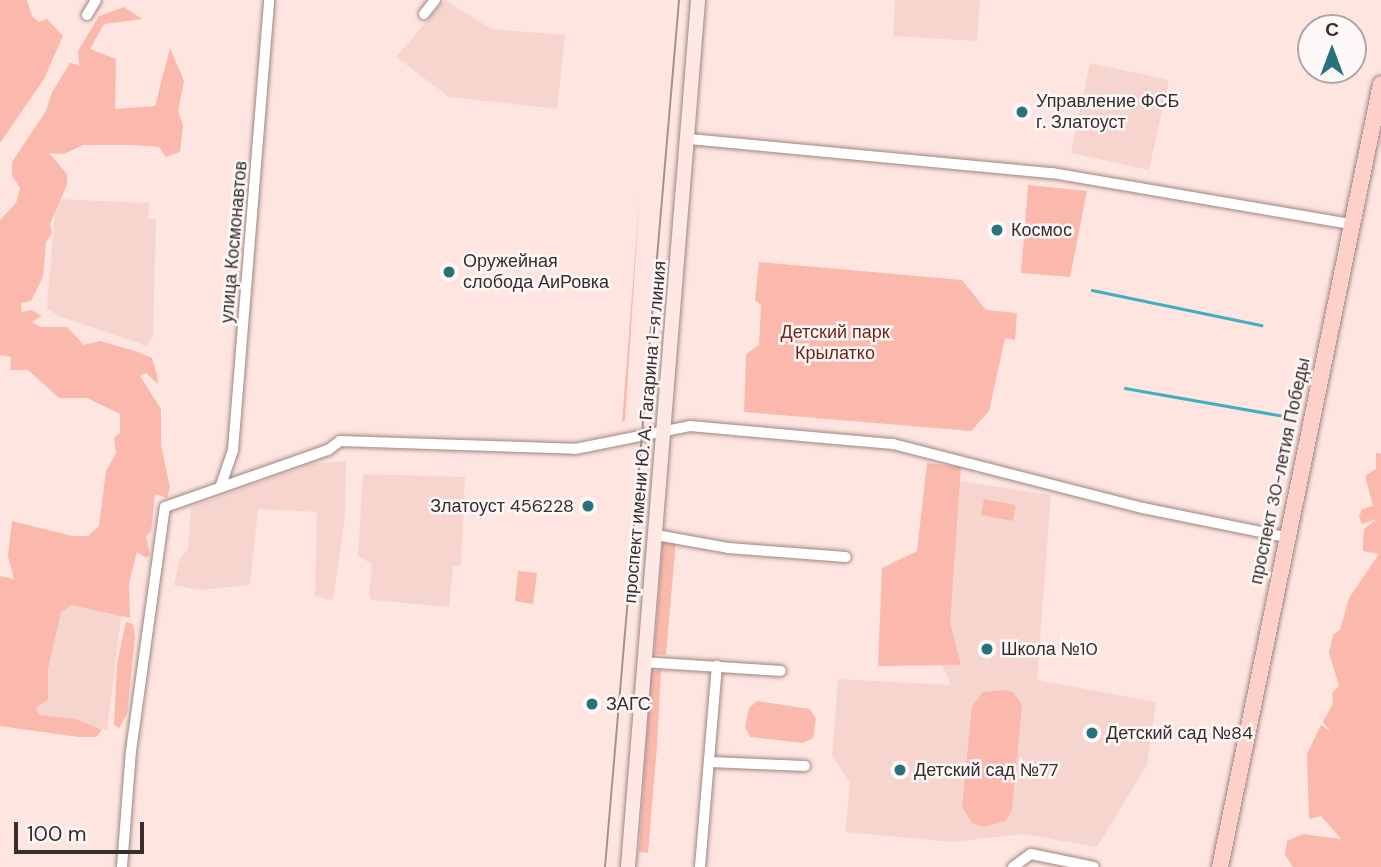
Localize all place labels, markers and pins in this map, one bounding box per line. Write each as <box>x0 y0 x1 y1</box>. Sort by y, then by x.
place label: Управление ФСБ г. Златоуст <box>1036 91 1179 134</box>
marker: Управление ФСБ г. Златоуст <box>1014 104 1030 120</box>
place label: Космос <box>1011 219 1072 241</box>
marker: Космос <box>989 222 1005 238</box>
place label: Оружейная слобода АиРовка <box>463 251 609 294</box>
marker: Оружейная слобода АиРовка <box>441 264 457 280</box>
place label: Златоуст 456228 <box>430 495 574 517</box>
marker: Златоуст 456228 <box>580 498 596 514</box>
place label: Школа №10 <box>1001 638 1098 660</box>
marker: Школа №10 <box>979 641 995 657</box>
place label: ЗАГС <box>606 693 651 715</box>
marker: ЗАГС <box>584 696 600 712</box>
place label: Детский сад №84 <box>1106 722 1253 744</box>
marker: Детский сад №84 <box>1084 725 1100 741</box>
place label: Детский сад №77 <box>914 759 1058 781</box>
marker: Детский сад №77 <box>892 762 908 778</box>

